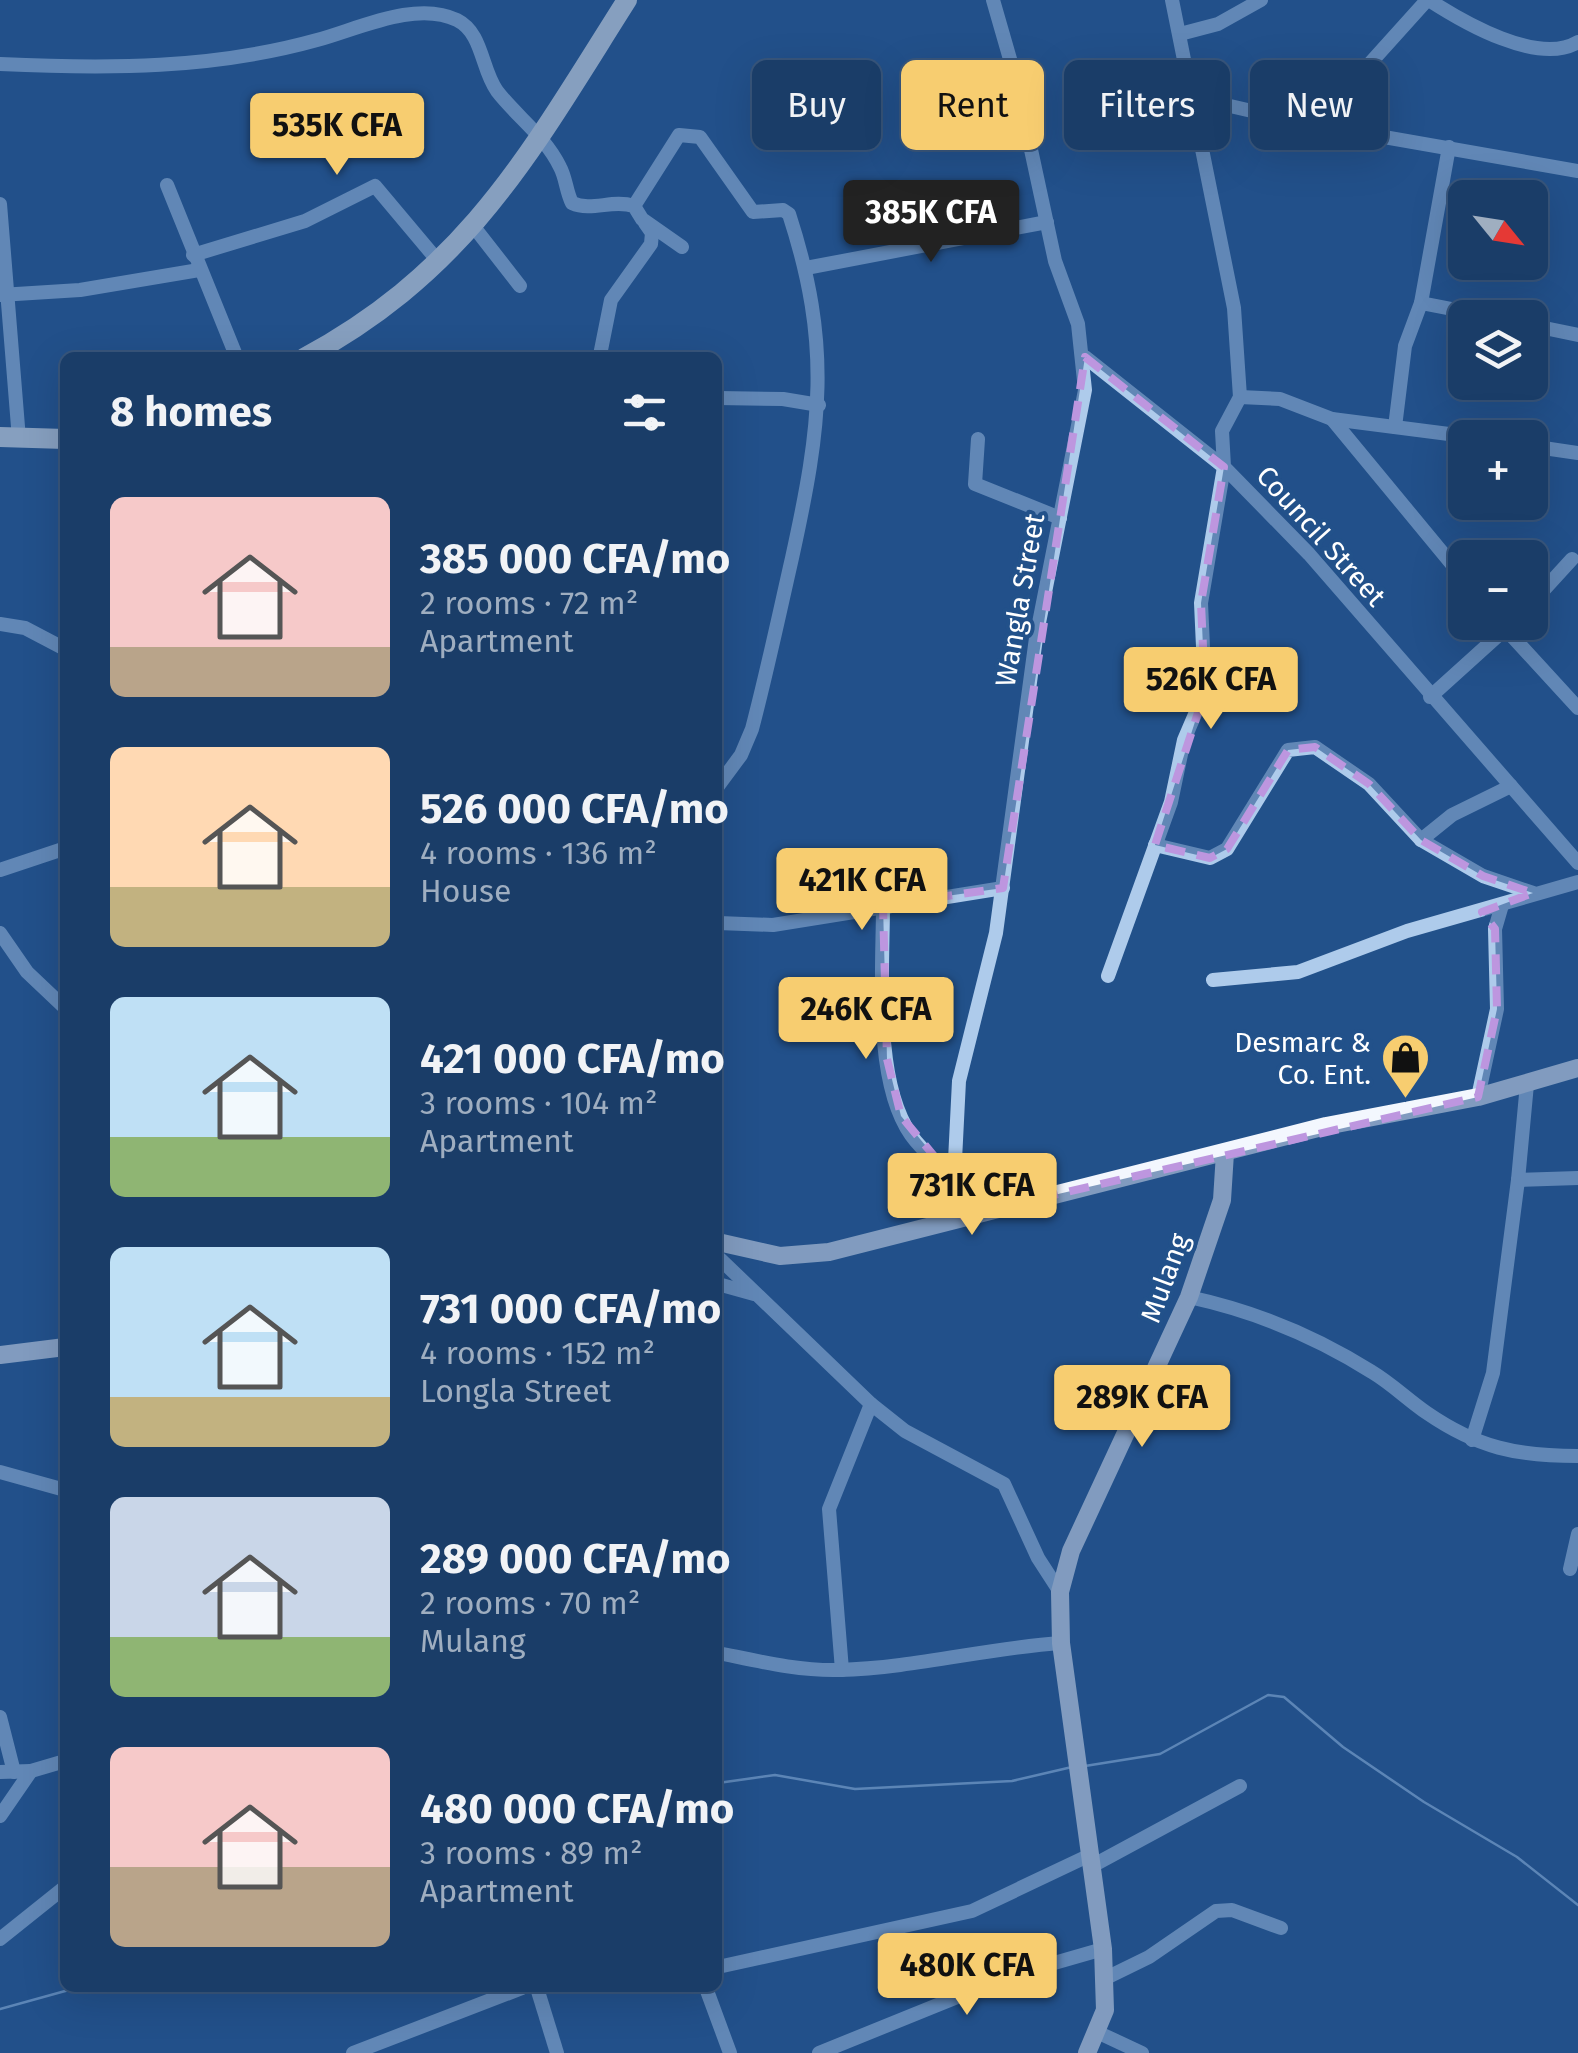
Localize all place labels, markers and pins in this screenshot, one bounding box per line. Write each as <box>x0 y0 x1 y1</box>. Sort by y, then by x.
pin: 535K CFA <box>234 93 440 178</box>
pin: 385K CFA <box>828 180 1034 265</box>
pin: 526K CFA <box>1108 647 1314 732</box>
pin: 421K CFA <box>759 848 965 933</box>
pin: 246K CFA <box>763 977 969 1062</box>
place label: Desmarc & Co. Ent. <box>1234 1026 1371 1091</box>
shop icon: Desmarc & Co. Ent. <box>1380 1032 1432 1100</box>
pin: 731K CFA <box>869 1153 1075 1238</box>
pin: 289K CFA <box>1039 1365 1245 1450</box>
pin: 480K CFA <box>864 1933 1070 2018</box>

